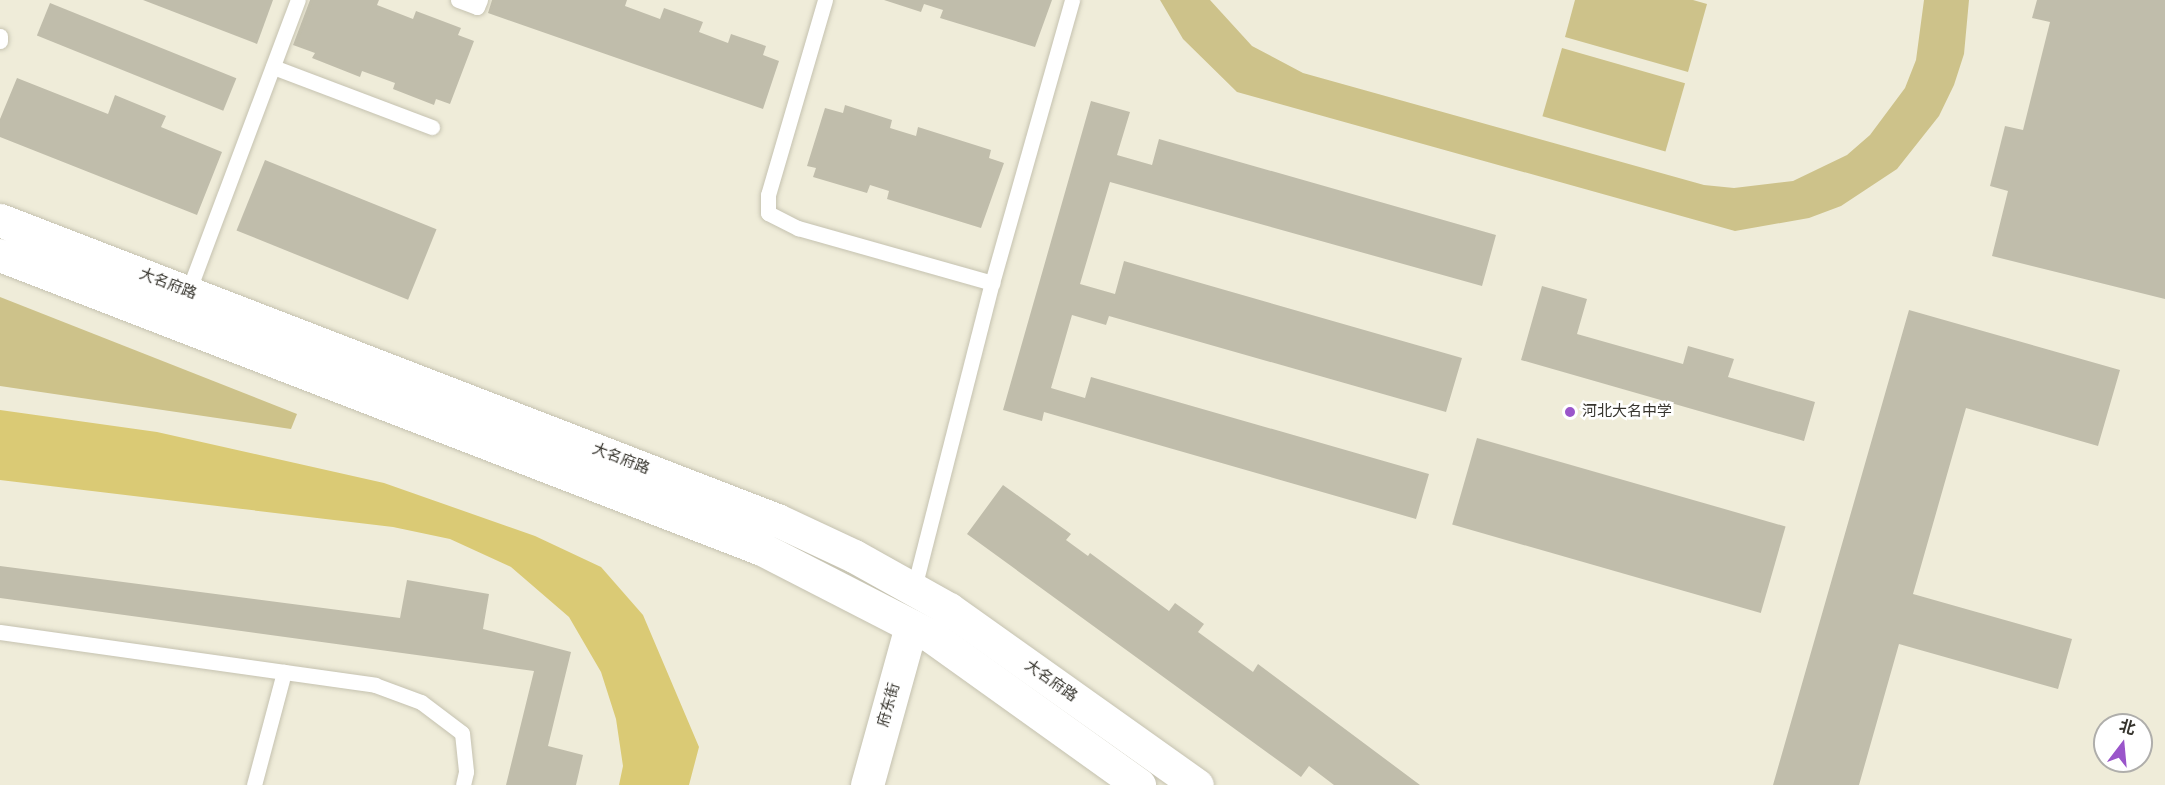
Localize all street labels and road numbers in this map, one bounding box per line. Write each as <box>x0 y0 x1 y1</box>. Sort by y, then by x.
street label: 大名府路 <box>137 265 199 303</box>
street label: 大名府路 <box>590 440 652 478</box>
street label: 大名府路 <box>1021 656 1081 706</box>
street label: 府东街 <box>874 681 904 729</box>

